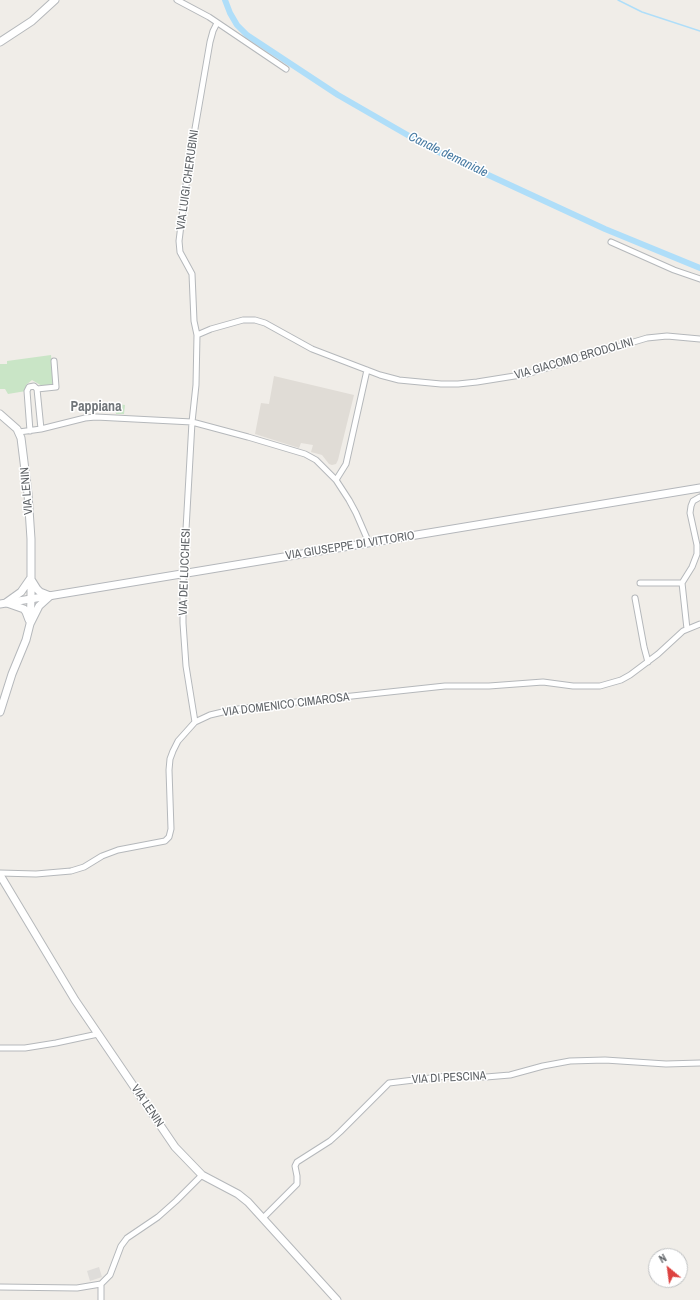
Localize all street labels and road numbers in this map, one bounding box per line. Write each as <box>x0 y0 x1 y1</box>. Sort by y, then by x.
street label: VIA LUIGI CHERUBINI <box>174 129 202 231</box>
street label: VIA GIACOMO BRODOLINI <box>513 335 635 383</box>
street label: VIA LENIN <box>18 467 36 515</box>
street label: VIA DEI LUCCHESI <box>176 528 194 616</box>
street label: VIA GIUSEPPE DI VITTORIO <box>284 529 416 563</box>
street label: VIA DOMENICO CIMAROSA <box>222 690 350 720</box>
street label: VIA DI PESCINA <box>411 1069 487 1087</box>
street label: VIA LENIN <box>128 1082 166 1130</box>

